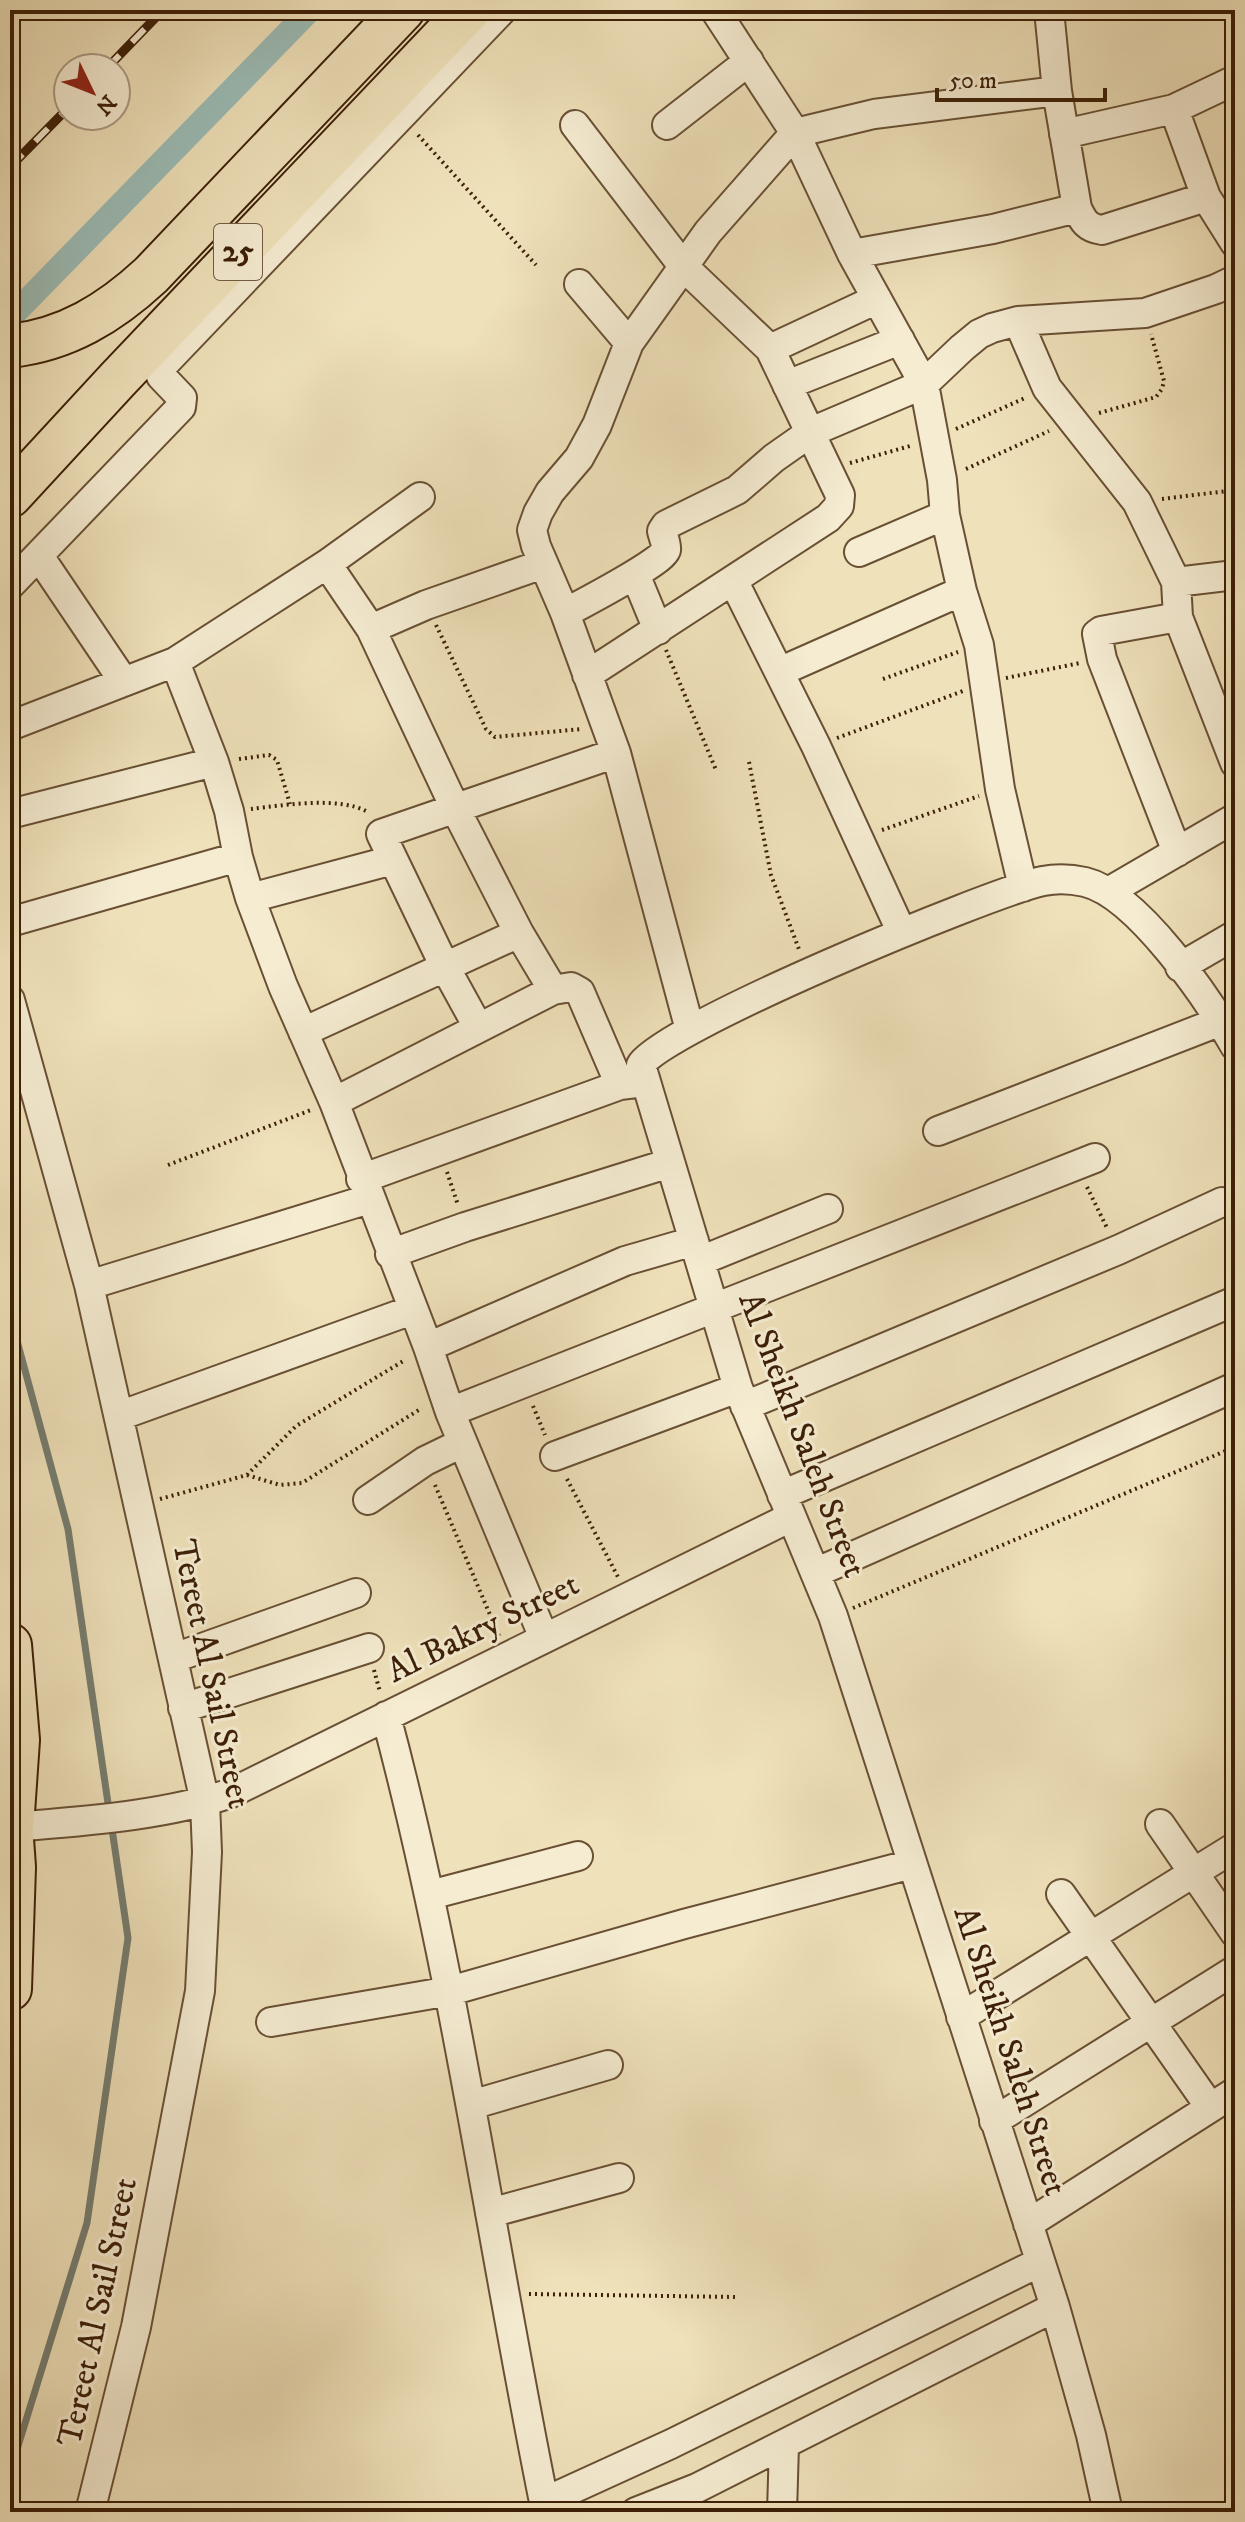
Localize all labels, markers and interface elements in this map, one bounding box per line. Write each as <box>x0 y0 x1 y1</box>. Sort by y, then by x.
north arrow <box>52 52 132 132</box>
scale bar <box>937 52 1105 102</box>
text: 50 m <box>949 66 997 96</box>
text: N <box>89 89 122 120</box>
road number: 25 <box>214 224 262 280</box>
street label: Al Sheikh Saleh Street <box>728 1287 876 1583</box>
street label: Tereet Al Sail Street <box>162 1536 260 1812</box>
street label: Al Bakry Street <box>380 1563 586 1693</box>
street label: Al Sheikh Saleh Street <box>943 1901 1077 2201</box>
street label: Tereet Al Sail Street <box>49 2174 147 2450</box>

